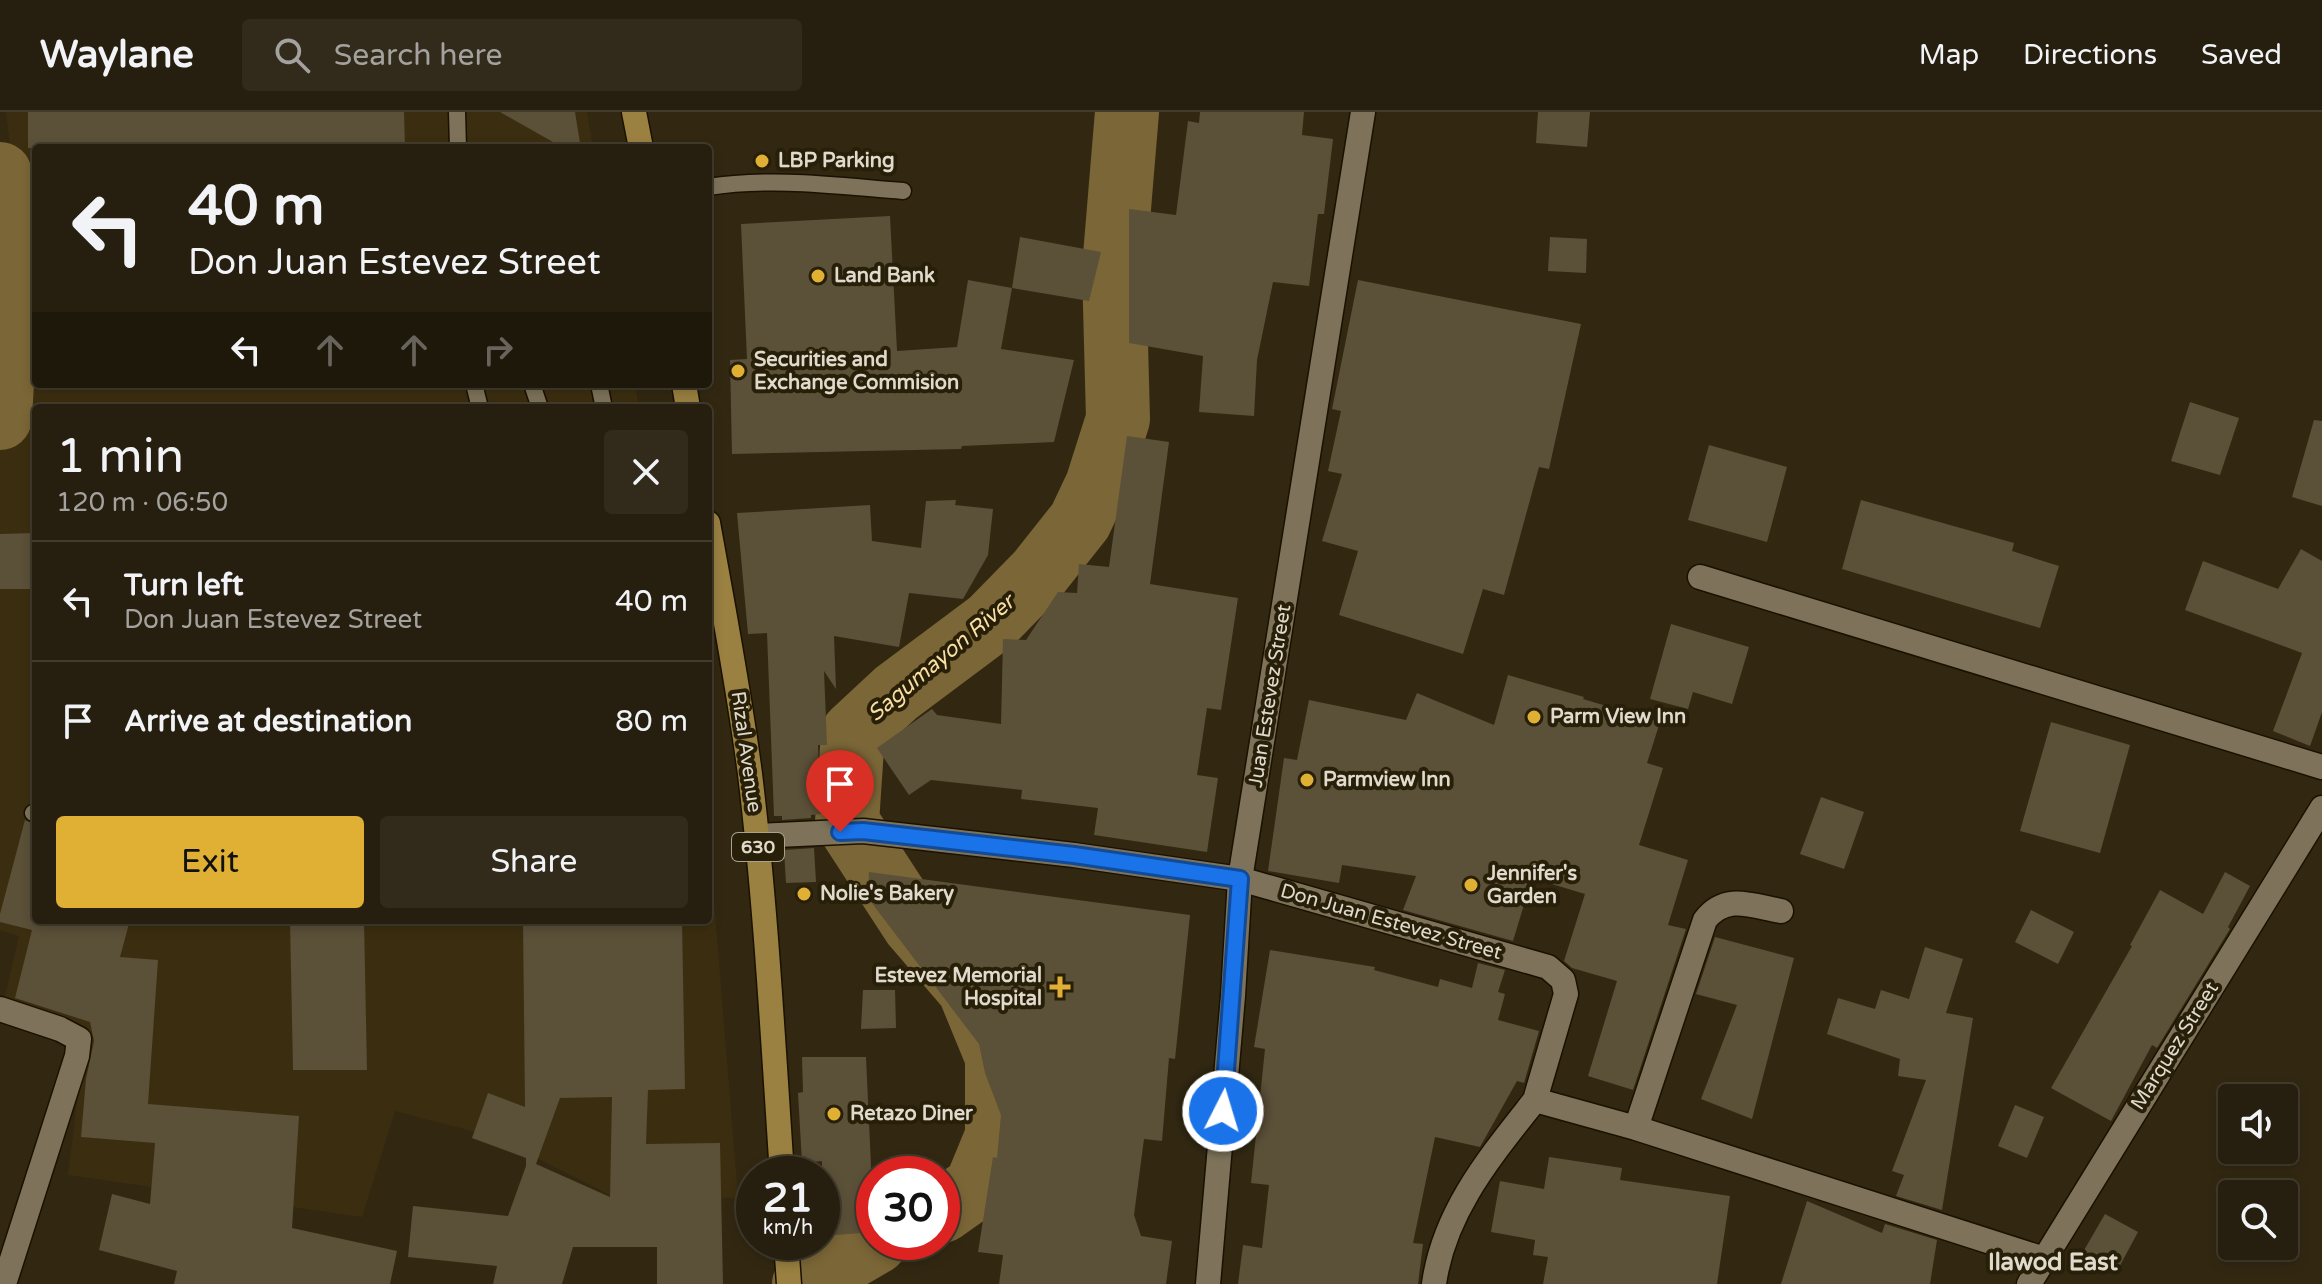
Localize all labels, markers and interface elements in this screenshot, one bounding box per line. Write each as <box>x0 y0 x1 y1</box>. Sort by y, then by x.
search box <box>242 19 802 91</box>
text: Waylane <box>40 32 194 78</box>
icon: search <box>270 33 314 77</box>
text: Search here <box>334 37 503 74</box>
text: Map <box>1919 38 1979 72</box>
text: Directions <box>2023 38 2157 72</box>
text: Saved <box>2201 38 2282 72</box>
place label: LBP Parking <box>778 149 895 173</box>
marker: LBP Parking <box>753 152 771 170</box>
text: 40 m <box>188 173 324 240</box>
icon: left <box>56 176 160 280</box>
text: Don Juan Estevez Street <box>188 241 601 284</box>
place label: Land Bank <box>834 264 935 288</box>
marker: Land Bank <box>809 267 827 285</box>
icon: left <box>224 328 268 372</box>
icon: ahead <box>308 328 352 372</box>
icon: ahead <box>392 328 436 372</box>
icon: right <box>476 328 520 372</box>
place label: Securities and Exchange Commision <box>754 348 959 395</box>
marker: Securities and Exchange Commision <box>729 362 747 380</box>
text: 1 min <box>56 428 184 486</box>
button: close <box>604 430 688 514</box>
text: 120 m · 06:50 <box>56 487 228 518</box>
text: Turn left <box>124 567 243 604</box>
icon: left <box>56 579 100 623</box>
text: 40 m <box>615 583 688 620</box>
water label: Sagumayon River <box>862 587 1022 727</box>
street label: Juan Estevez Street <box>1244 602 1296 789</box>
text: Don Juan Estevez Street <box>124 604 422 635</box>
street label: Rizal Avenue <box>726 690 766 814</box>
icon: arrive <box>56 699 100 743</box>
text: Arrive at destination <box>124 703 412 740</box>
text: 80 m <box>615 703 688 740</box>
place label: Parm View Inn <box>1550 705 1686 729</box>
marker: Parm View Inn <box>1525 708 1543 726</box>
pin <box>806 750 874 832</box>
icon: arrive <box>818 762 862 806</box>
place label: Parmview Inn <box>1323 768 1451 792</box>
marker: Parmview Inn <box>1298 771 1316 789</box>
button: Exit <box>56 816 364 908</box>
button: Share <box>380 816 688 908</box>
road number: 630 <box>732 833 784 861</box>
place label: Jennifer's Garden <box>1486 862 1577 909</box>
marker: Jennifer's Garden <box>1462 876 1480 894</box>
street label: Don Juan Estevez Street <box>1277 879 1505 965</box>
place label: Nolie's Bakery <box>820 882 954 906</box>
marker: Nolie's Bakery <box>795 885 813 903</box>
place label: Estevez Memorial Hospital <box>874 964 1042 1011</box>
marker: Estevez Memorial Hospital <box>1049 976 1071 998</box>
street label: Marquez Street <box>2126 977 2224 1114</box>
position arrow <box>1181 1069 1265 1153</box>
map controls <box>2218 1084 2298 1260</box>
button: sound <box>2218 1084 2298 1164</box>
place label: Retazo Diner <box>850 1102 973 1126</box>
marker: Retazo Diner <box>825 1105 843 1123</box>
speed limit sign: 30 <box>856 1156 960 1260</box>
text: 21 <box>763 1174 813 1222</box>
button: search <box>2218 1180 2298 1260</box>
text: km/h <box>763 1216 813 1240</box>
district label: Ilawod East <box>1988 1248 2119 1277</box>

